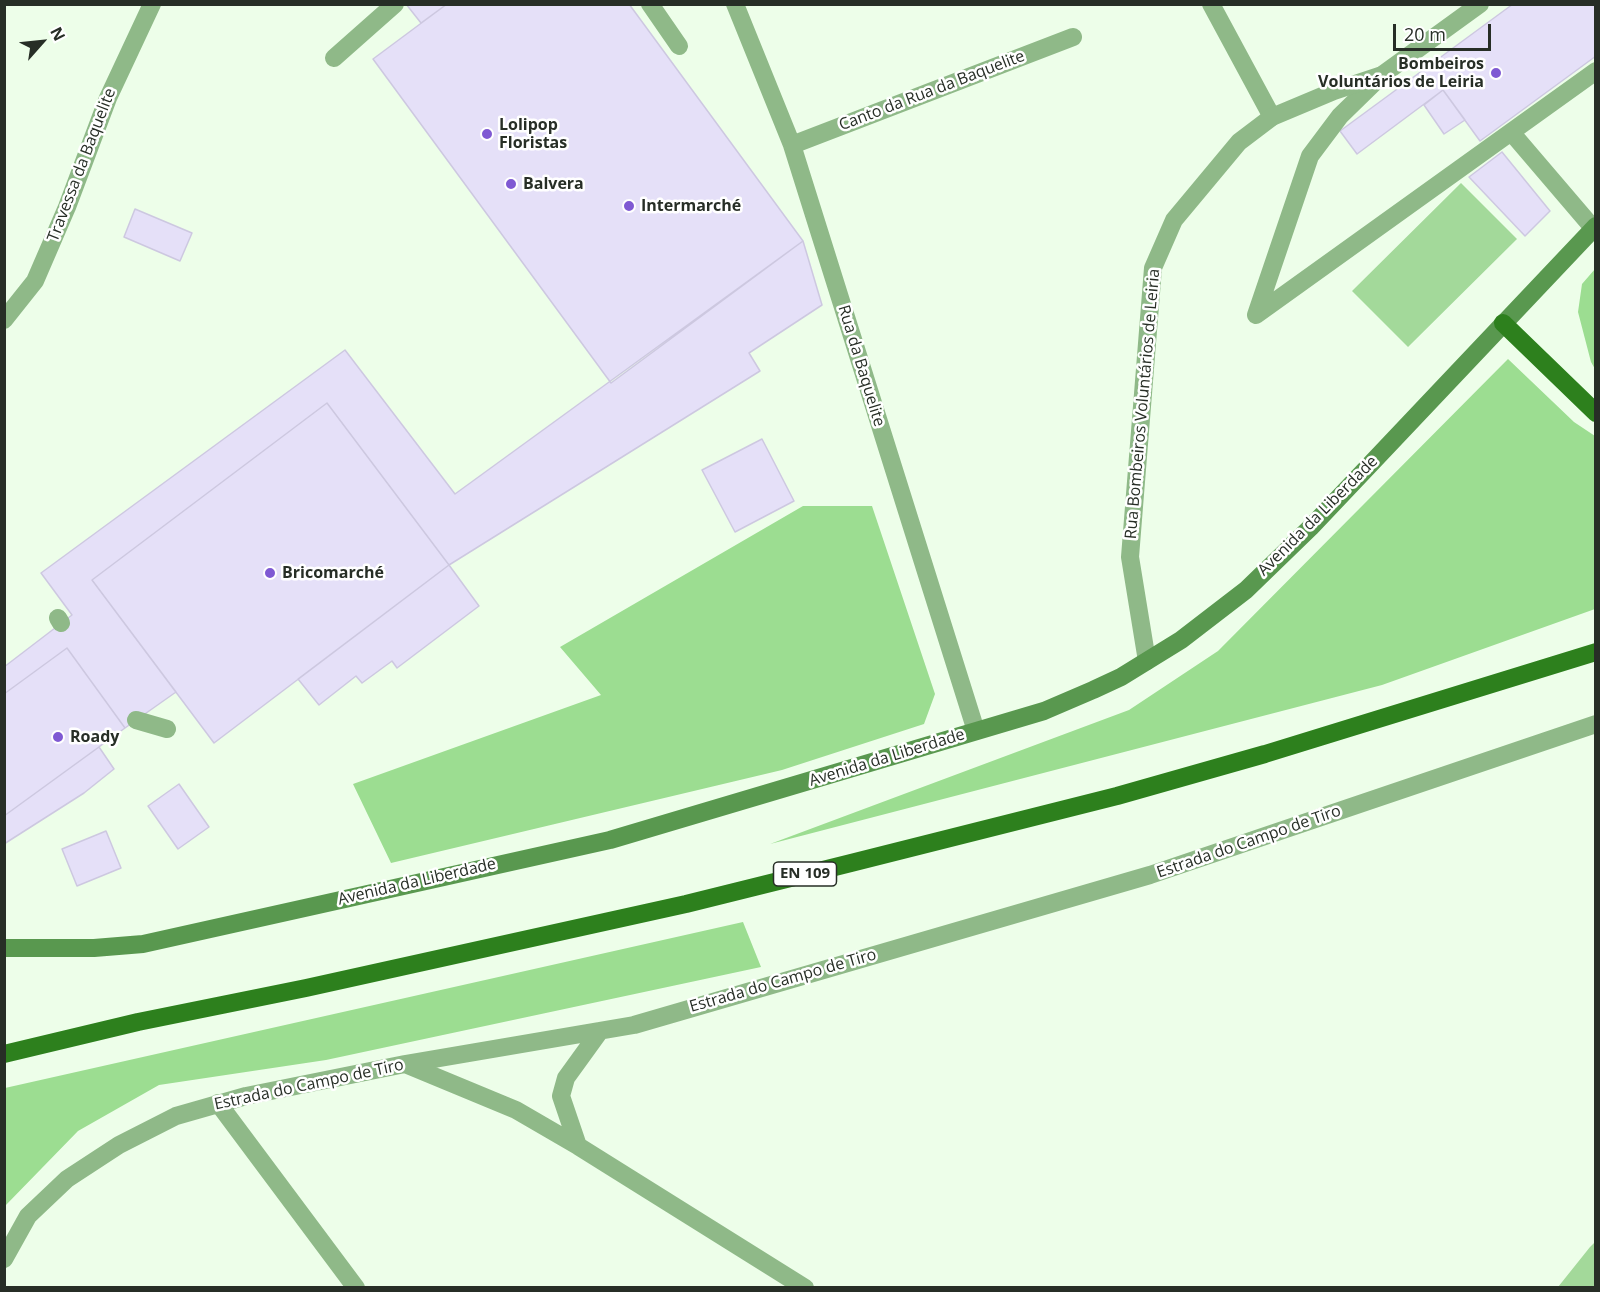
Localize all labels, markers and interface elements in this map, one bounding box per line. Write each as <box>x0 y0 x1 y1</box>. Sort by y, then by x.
north arrow <box>12 12 72 72</box>
scale bar <box>1396 12 1494 50</box>
text: 20 m <box>1404 22 1446 46</box>
text: N <box>45 23 71 45</box>
street label: Canto da Rua da Baquelite <box>836 47 1028 135</box>
place label: Bombeiros Voluntários de Leiria <box>1318 54 1484 92</box>
marker: Bombeiros Voluntários de Leiria <box>1489 66 1503 80</box>
street label: Travessa da Baquelite <box>44 86 120 244</box>
place label: Lolipop Floristas <box>499 115 567 153</box>
marker: Lolipop Floristas <box>480 127 494 141</box>
place label: Balvera <box>523 174 584 194</box>
marker: Balvera <box>504 177 518 191</box>
place label: Intermarché <box>641 196 741 216</box>
marker: Intermarché <box>622 199 636 213</box>
street label: Rua Bombeiros Voluntários de Leiria <box>1122 268 1164 540</box>
street label: Rua da Baquelite <box>833 303 889 429</box>
street label: Avenida da Liberdade <box>1254 452 1382 580</box>
place label: Bricomarché <box>282 563 384 583</box>
marker: Bricomarché <box>263 566 277 580</box>
street label: Avenida da Liberdade <box>807 725 967 791</box>
place label: Roady <box>70 727 119 747</box>
marker: Roady <box>51 730 65 744</box>
street label: Estrada do Campo de Tiro <box>1154 801 1344 883</box>
street label: Avenida da Liberdade <box>336 854 498 910</box>
road number: EN 109 <box>774 862 836 886</box>
street label: Estrada do Campo de Tiro <box>687 945 879 1017</box>
street label: Estrada do Campo de Tiro <box>212 1056 406 1114</box>

